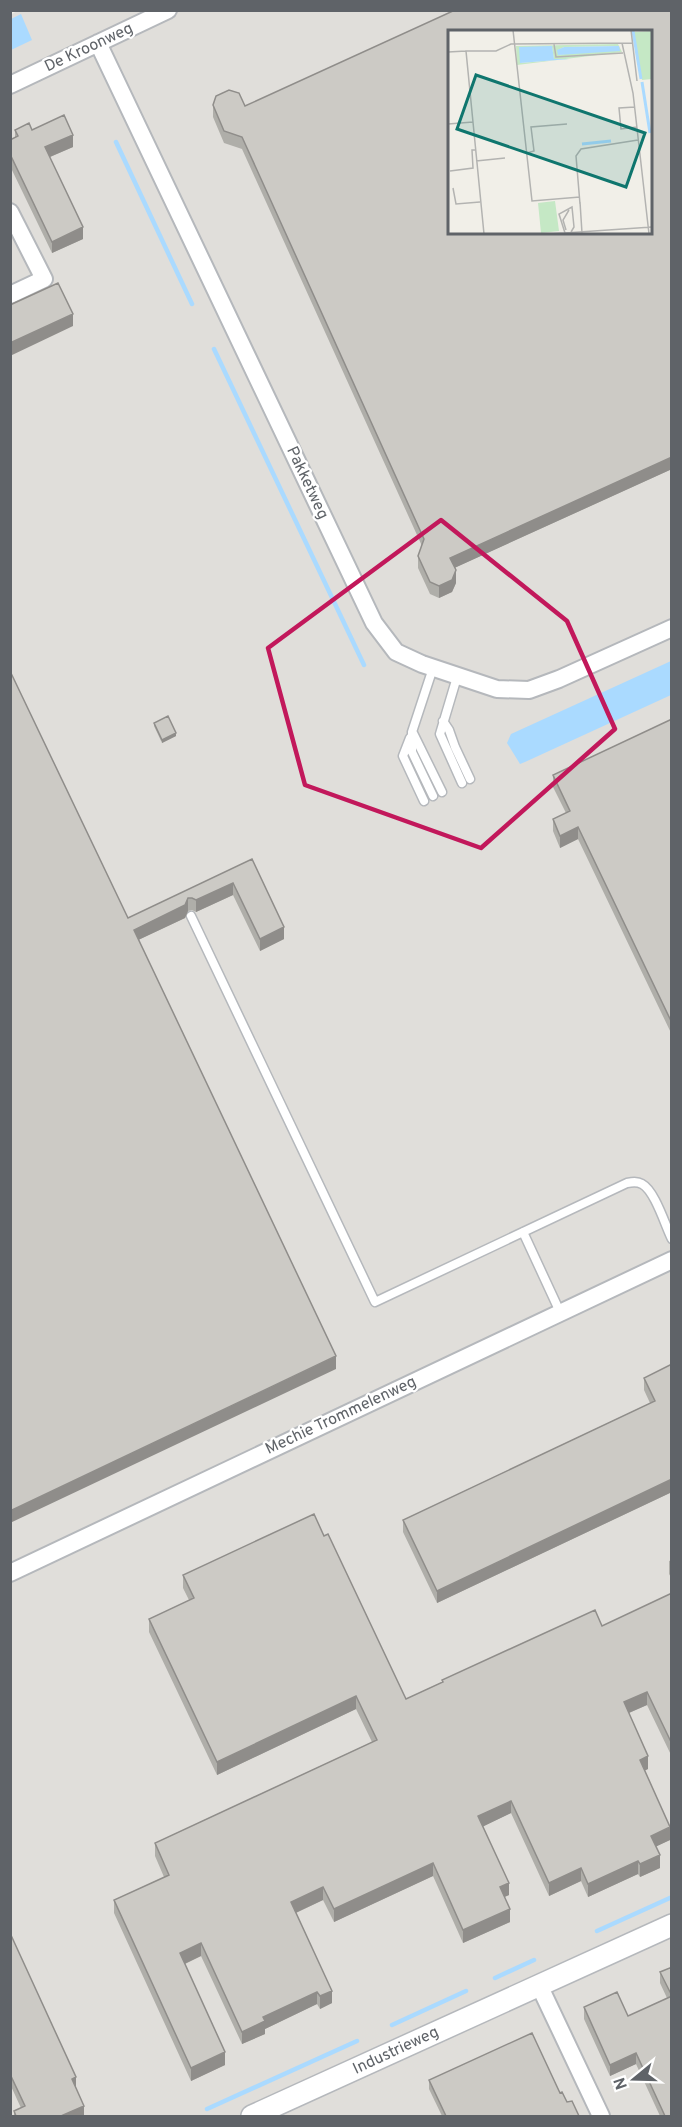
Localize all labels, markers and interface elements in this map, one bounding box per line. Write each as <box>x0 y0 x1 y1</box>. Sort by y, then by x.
street label: De Kroonweg <box>41 19 137 77</box>
inset map <box>448 30 652 234</box>
street label: Pakketweg <box>281 443 333 523</box>
street label: Mechie Trommelenweg <box>262 1372 420 1460</box>
street label: Industrieweg <box>350 2022 442 2080</box>
north arrow <box>604 2049 664 2109</box>
text: N <box>610 2075 633 2092</box>

